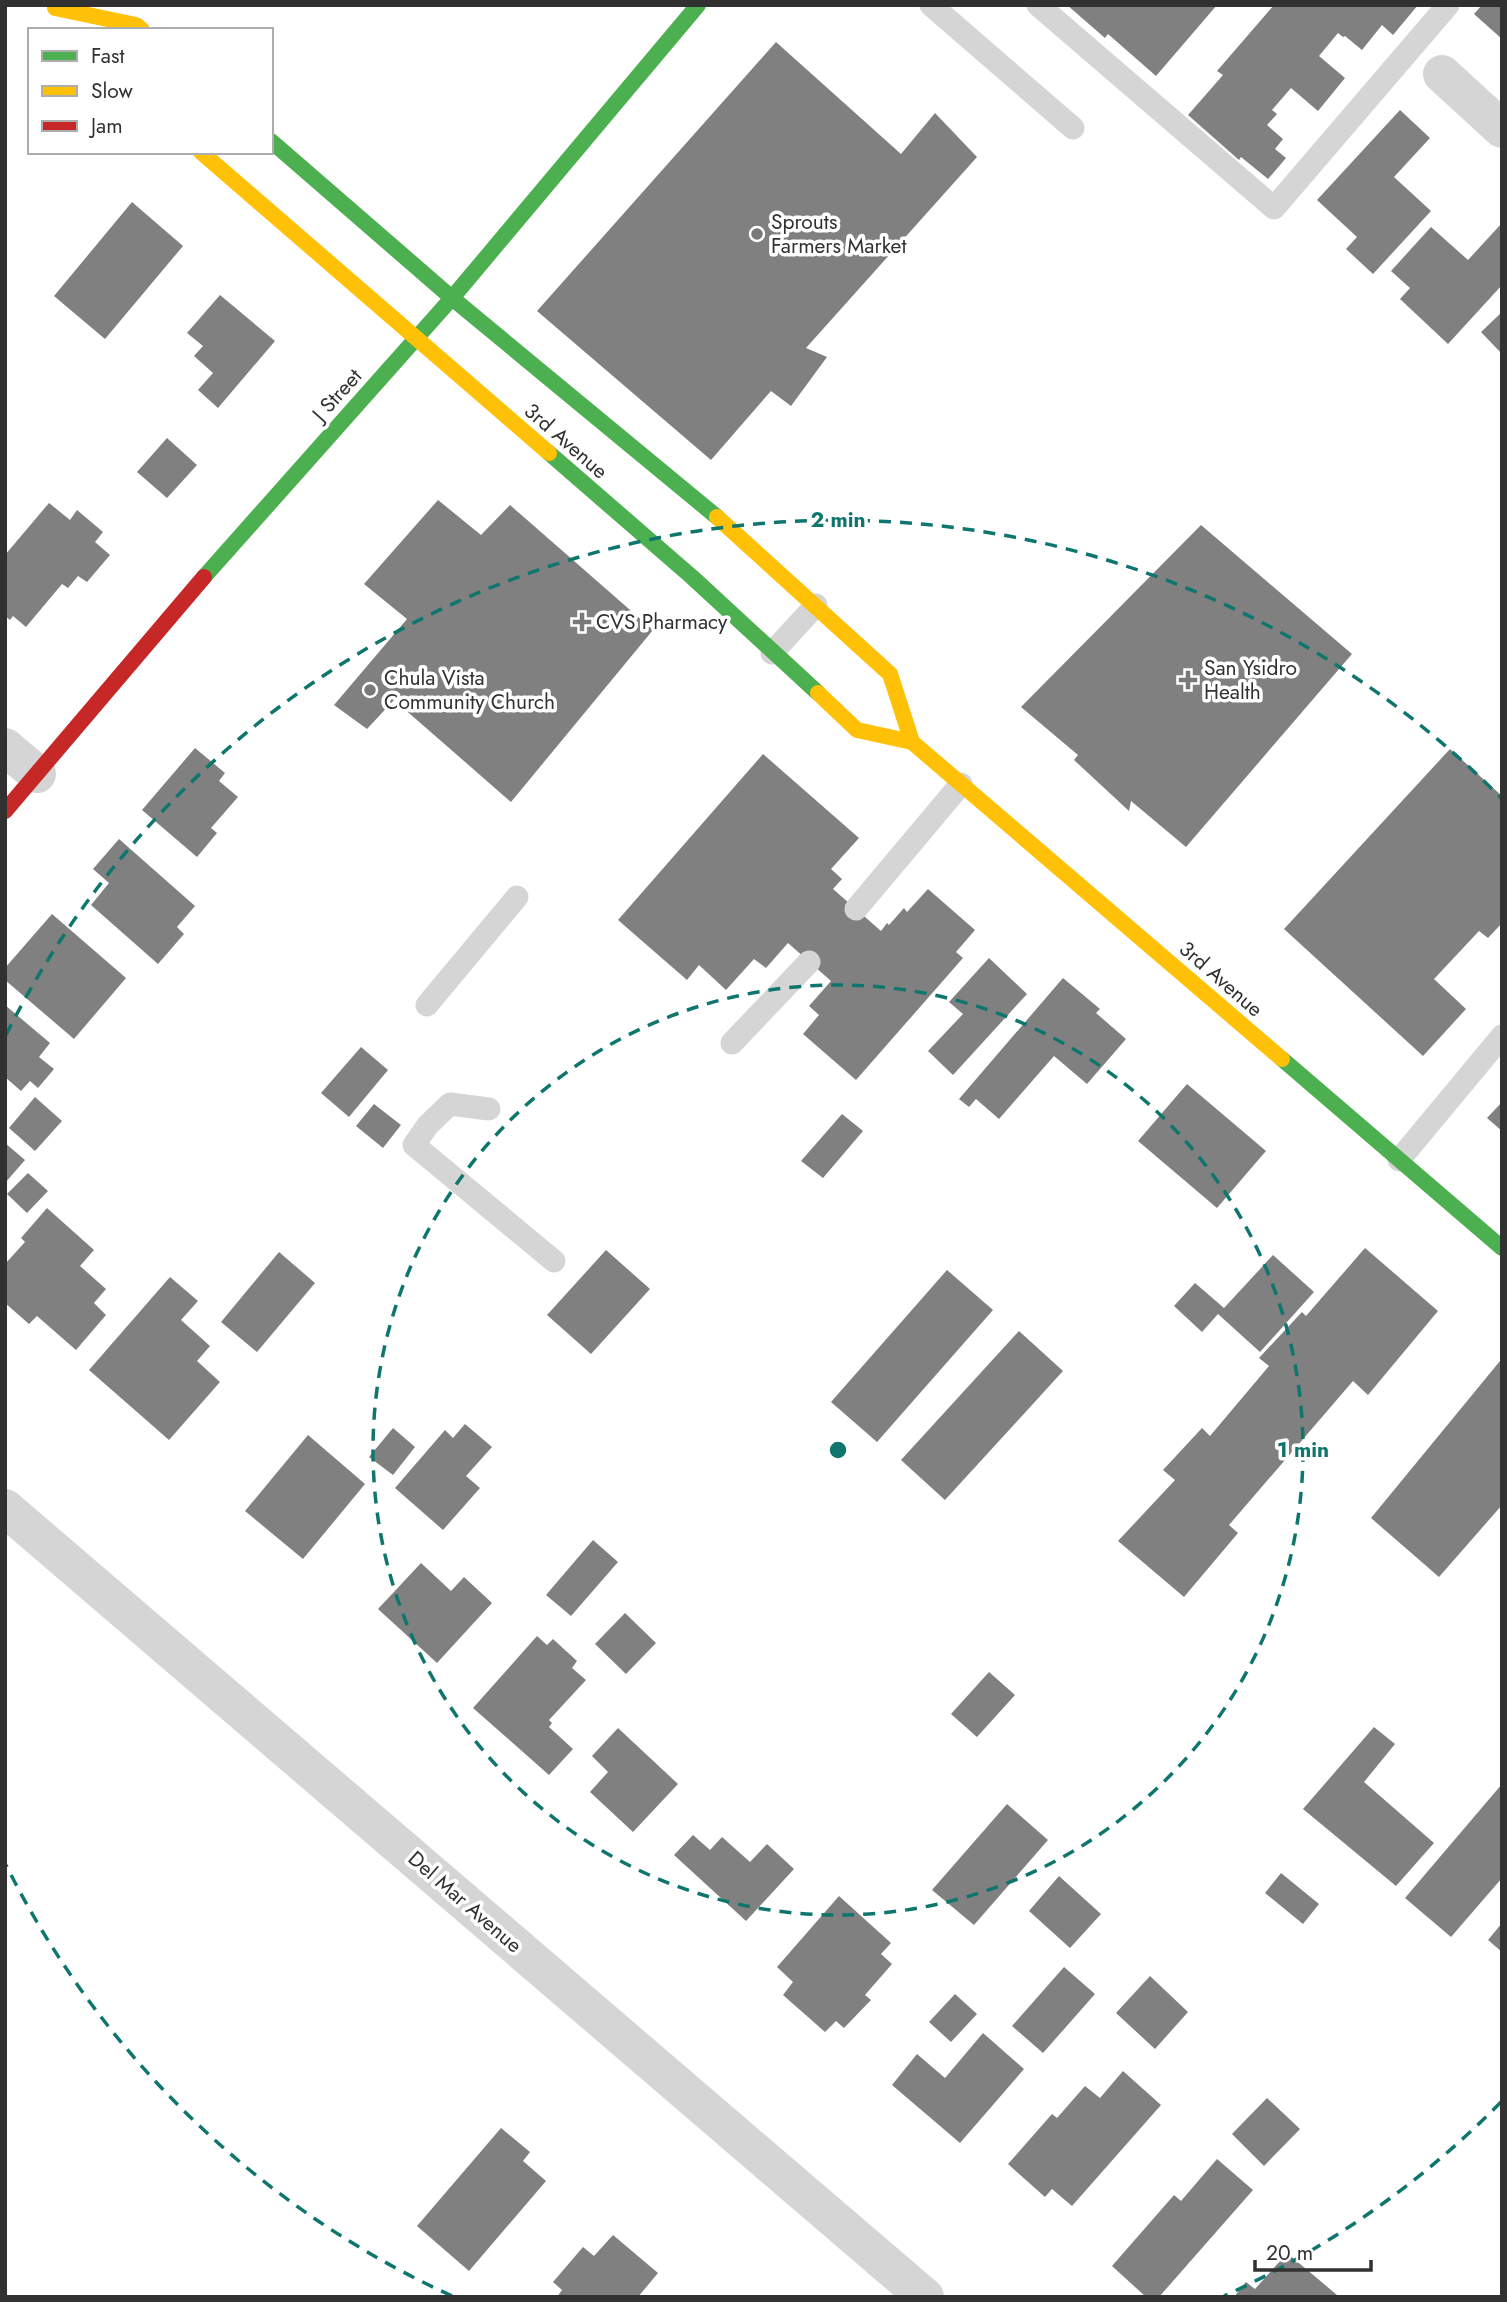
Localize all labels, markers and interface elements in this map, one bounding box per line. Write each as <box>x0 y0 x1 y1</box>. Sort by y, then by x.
legend <box>28 28 273 154</box>
text: Fast <box>91 41 124 71</box>
text: Slow <box>91 76 133 106</box>
text: Jam <box>88 111 123 141</box>
place label: Sprouts Farmers Market <box>771 207 906 261</box>
marker: Sprouts Farmers Market <box>749 226 765 242</box>
street label: J Street <box>303 362 369 430</box>
street label: 3rd Avenue <box>518 396 615 486</box>
text: 2 min <box>810 505 866 535</box>
place label: CVS Pharmacy <box>596 607 728 637</box>
marker: CVS Pharmacy <box>574 614 590 630</box>
place label: San Ysidro Health <box>1204 653 1297 707</box>
place label: Chula Vista Community Church <box>384 663 555 717</box>
marker: San Ysidro Health <box>1178 670 1198 690</box>
marker: Chula Vista Community Church <box>362 682 378 698</box>
street label: 3rd Avenue <box>1173 934 1270 1024</box>
text: 1 min <box>1277 1435 1329 1465</box>
centre of rings <box>826 1438 850 1462</box>
street label: Del Mar Avenue <box>401 1844 529 1960</box>
scale bar <box>1255 2228 1370 2272</box>
text: 20 m <box>1266 2238 1313 2268</box>

